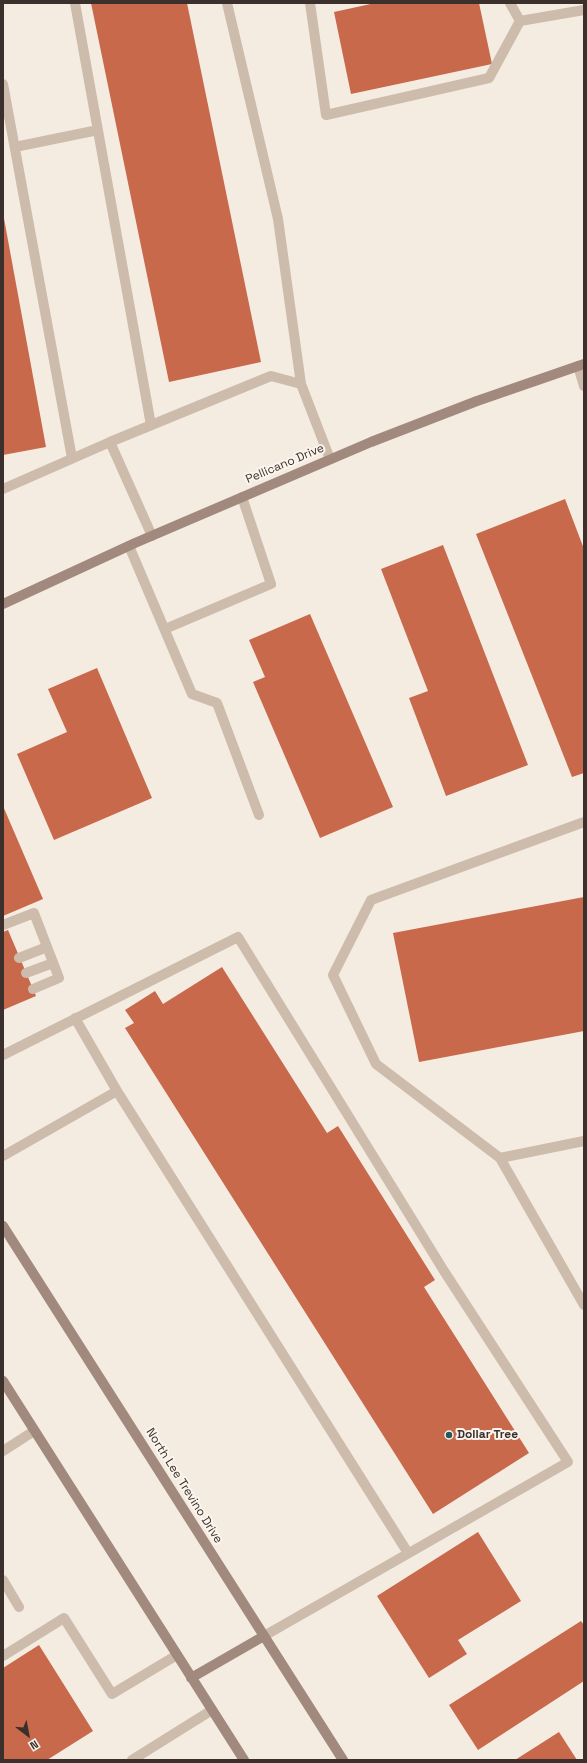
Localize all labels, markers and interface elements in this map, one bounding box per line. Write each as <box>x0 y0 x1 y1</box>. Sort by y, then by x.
street label: Pellicano Drive <box>244 441 326 487</box>
street label: North Lee Trevino Drive <box>143 1426 225 1546</box>
place label: Dollar Tree <box>457 1428 518 1442</box>
marker: Dollar Tree <box>444 1430 454 1440</box>
north arrow <box>8 1715 48 1755</box>
text: N <box>28 1737 41 1753</box>

